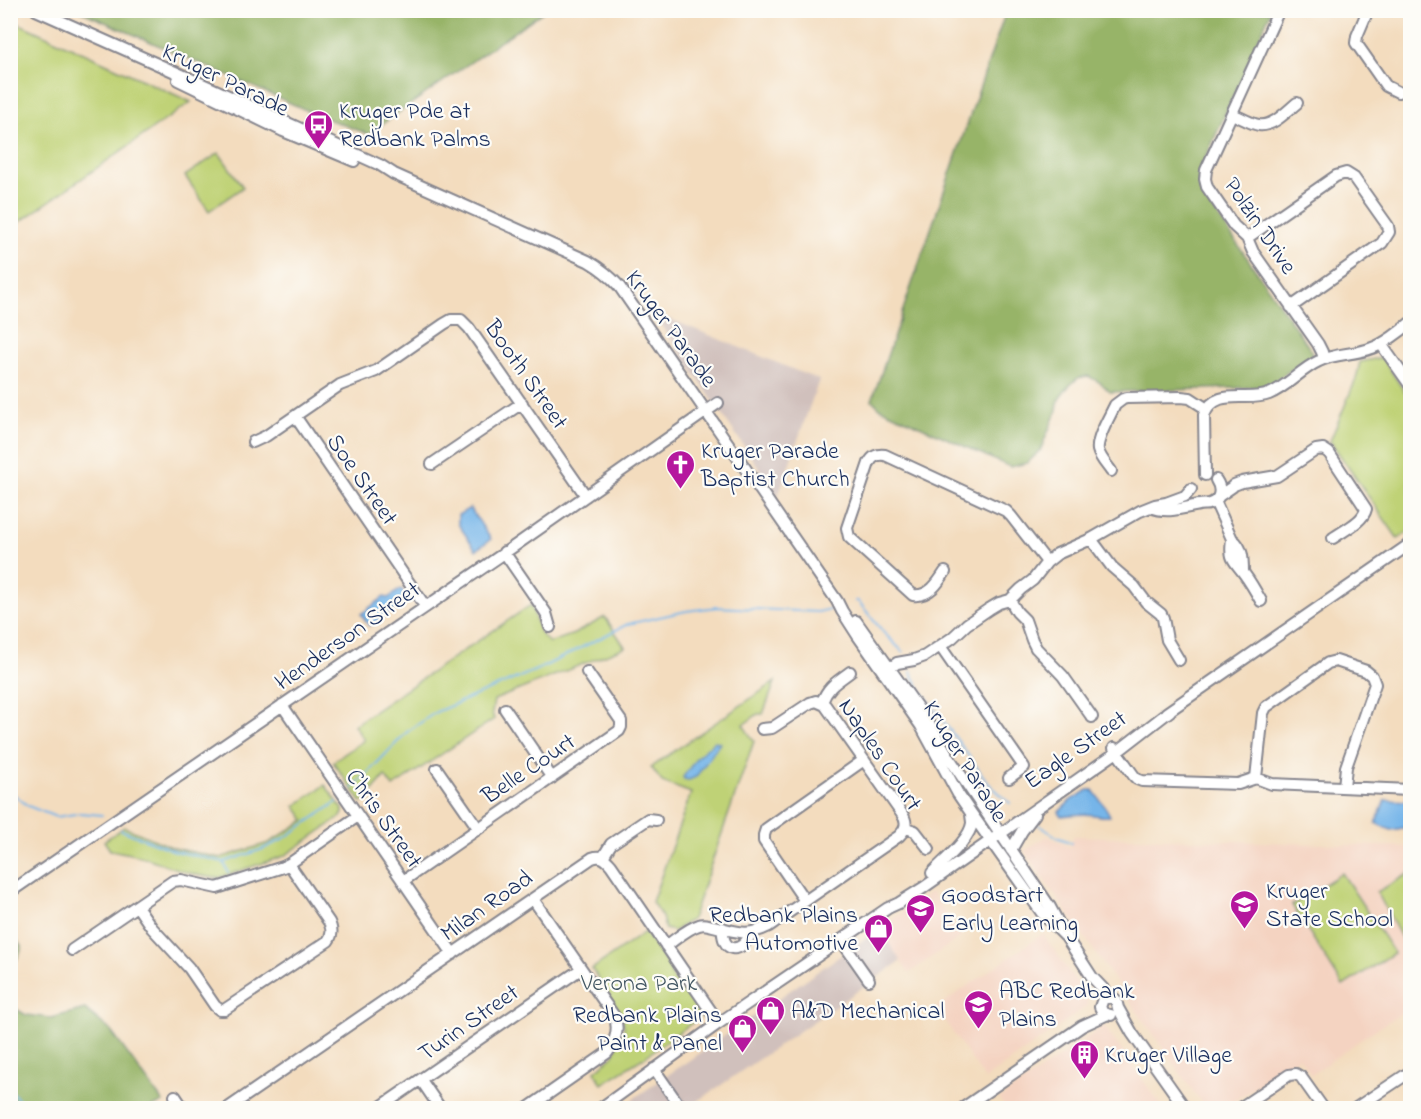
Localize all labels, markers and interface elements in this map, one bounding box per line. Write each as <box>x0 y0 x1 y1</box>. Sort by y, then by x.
street label: Kruger Parade <box>155 35 295 127</box>
place label: Kruger Pde at Redbank Palms <box>339 95 491 158</box>
bus stop icon: Kruger Pde at Redbank Palms <box>302 108 334 150</box>
street label: Polzin Drive <box>1214 171 1304 282</box>
street label: Kruger Parade <box>615 263 725 396</box>
street label: Booth Street <box>474 313 576 438</box>
street label: Soe Street <box>316 427 405 534</box>
place label: Kruger Parade Baptist Church <box>700 435 850 498</box>
church icon: Kruger Parade Baptist Church <box>664 448 696 490</box>
street label: Henderson Street <box>268 574 429 700</box>
street label: Naples Court <box>828 692 930 819</box>
street label: Kruger Parade <box>913 695 1015 830</box>
street label: Eagle Street <box>1018 703 1135 799</box>
street label: Belle Court <box>475 726 583 815</box>
street label: Chris Street <box>336 762 430 877</box>
street label: Milan Road <box>434 862 541 952</box>
place label: Kruger State School <box>1266 875 1393 938</box>
place label: Goodstart Early Learning <box>941 879 1078 943</box>
school or university icon: Kruger State School <box>1229 888 1261 930</box>
school or university icon: Goodstart Early Learning <box>904 892 936 934</box>
place label: Redbank Plains Automotive <box>709 899 858 962</box>
shop icon: Redbank Plains Automotive <box>863 912 895 954</box>
park label: Verona Park <box>580 967 698 1002</box>
place label: ABC Redbank Plains <box>999 975 1135 1038</box>
street label: Turin Street <box>412 976 527 1072</box>
school or university icon: ABC Redbank Plains <box>962 988 994 1030</box>
shop icon: A&D Mechanical <box>754 994 786 1036</box>
place label: A&D Mechanical <box>791 995 945 1030</box>
place label: Redbank Plains Paint & Panel <box>573 999 722 1062</box>
shop icon: Redbank Plains Paint & Panel <box>727 1012 759 1054</box>
building icon: Kruger Village <box>1068 1038 1100 1080</box>
place label: Kruger Village <box>1105 1039 1232 1074</box>

